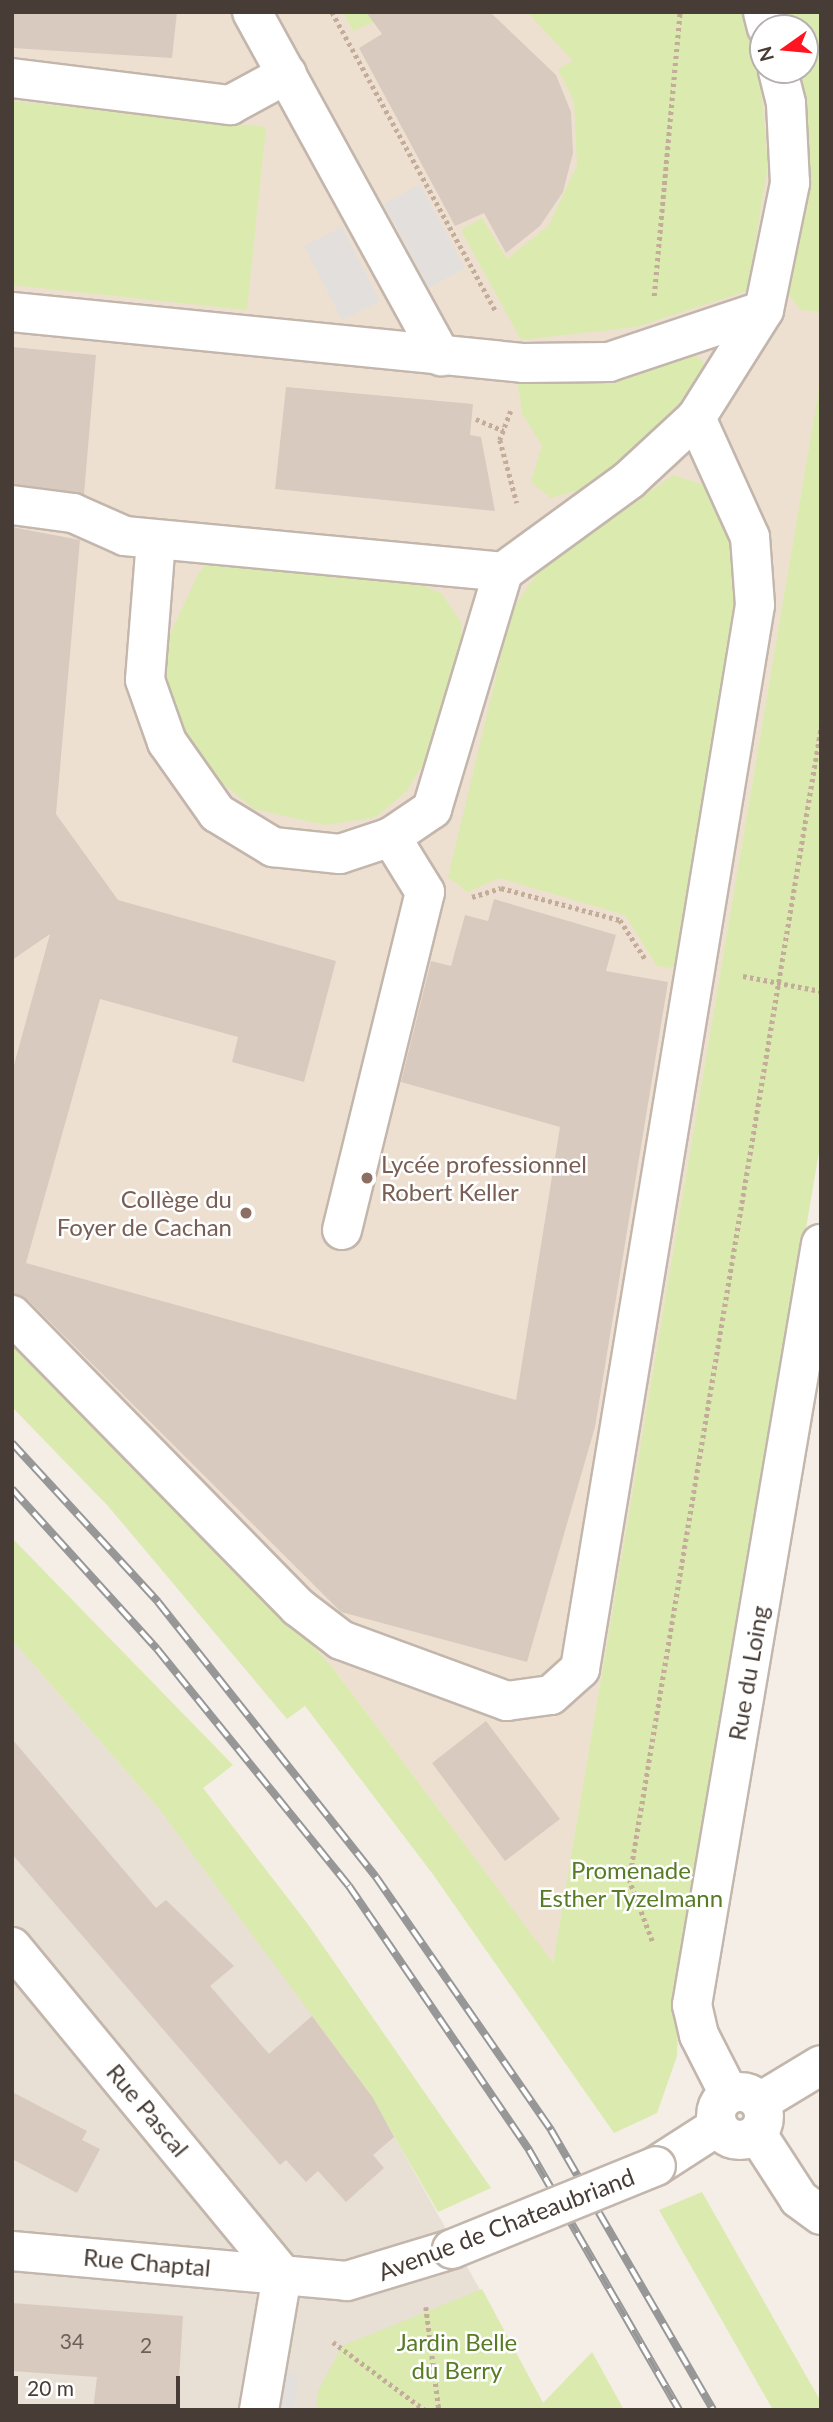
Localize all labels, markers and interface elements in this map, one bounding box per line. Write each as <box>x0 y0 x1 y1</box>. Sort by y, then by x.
north arrow <box>749 14 819 84</box>
text: N <box>752 44 778 64</box>
place label: Lycée professionnel Robert Keller <box>381 1150 587 1206</box>
marker: Lycée professionnel Robert Keller <box>359 1170 375 1186</box>
place label: Collège du Foyer de Cachan <box>56 1185 232 1241</box>
marker: Collège du Foyer de Cachan <box>238 1205 254 1221</box>
street label: Rue du Loing <box>722 1603 774 1743</box>
park label: Promenade Esther Tyzelmann <box>538 1856 724 1912</box>
street label: Rue Pascal <box>101 2058 195 2162</box>
street label: Avenue de Chateaubriand <box>374 2162 638 2286</box>
street label: Rue Chaptal <box>82 2242 212 2282</box>
house number: 34 <box>60 2328 84 2354</box>
park label: Jardin Belle du Berry <box>397 2328 517 2384</box>
house number: 2 <box>140 2332 152 2358</box>
scale bar <box>18 2362 184 2406</box>
text: 20 m <box>27 2375 74 2400</box>

